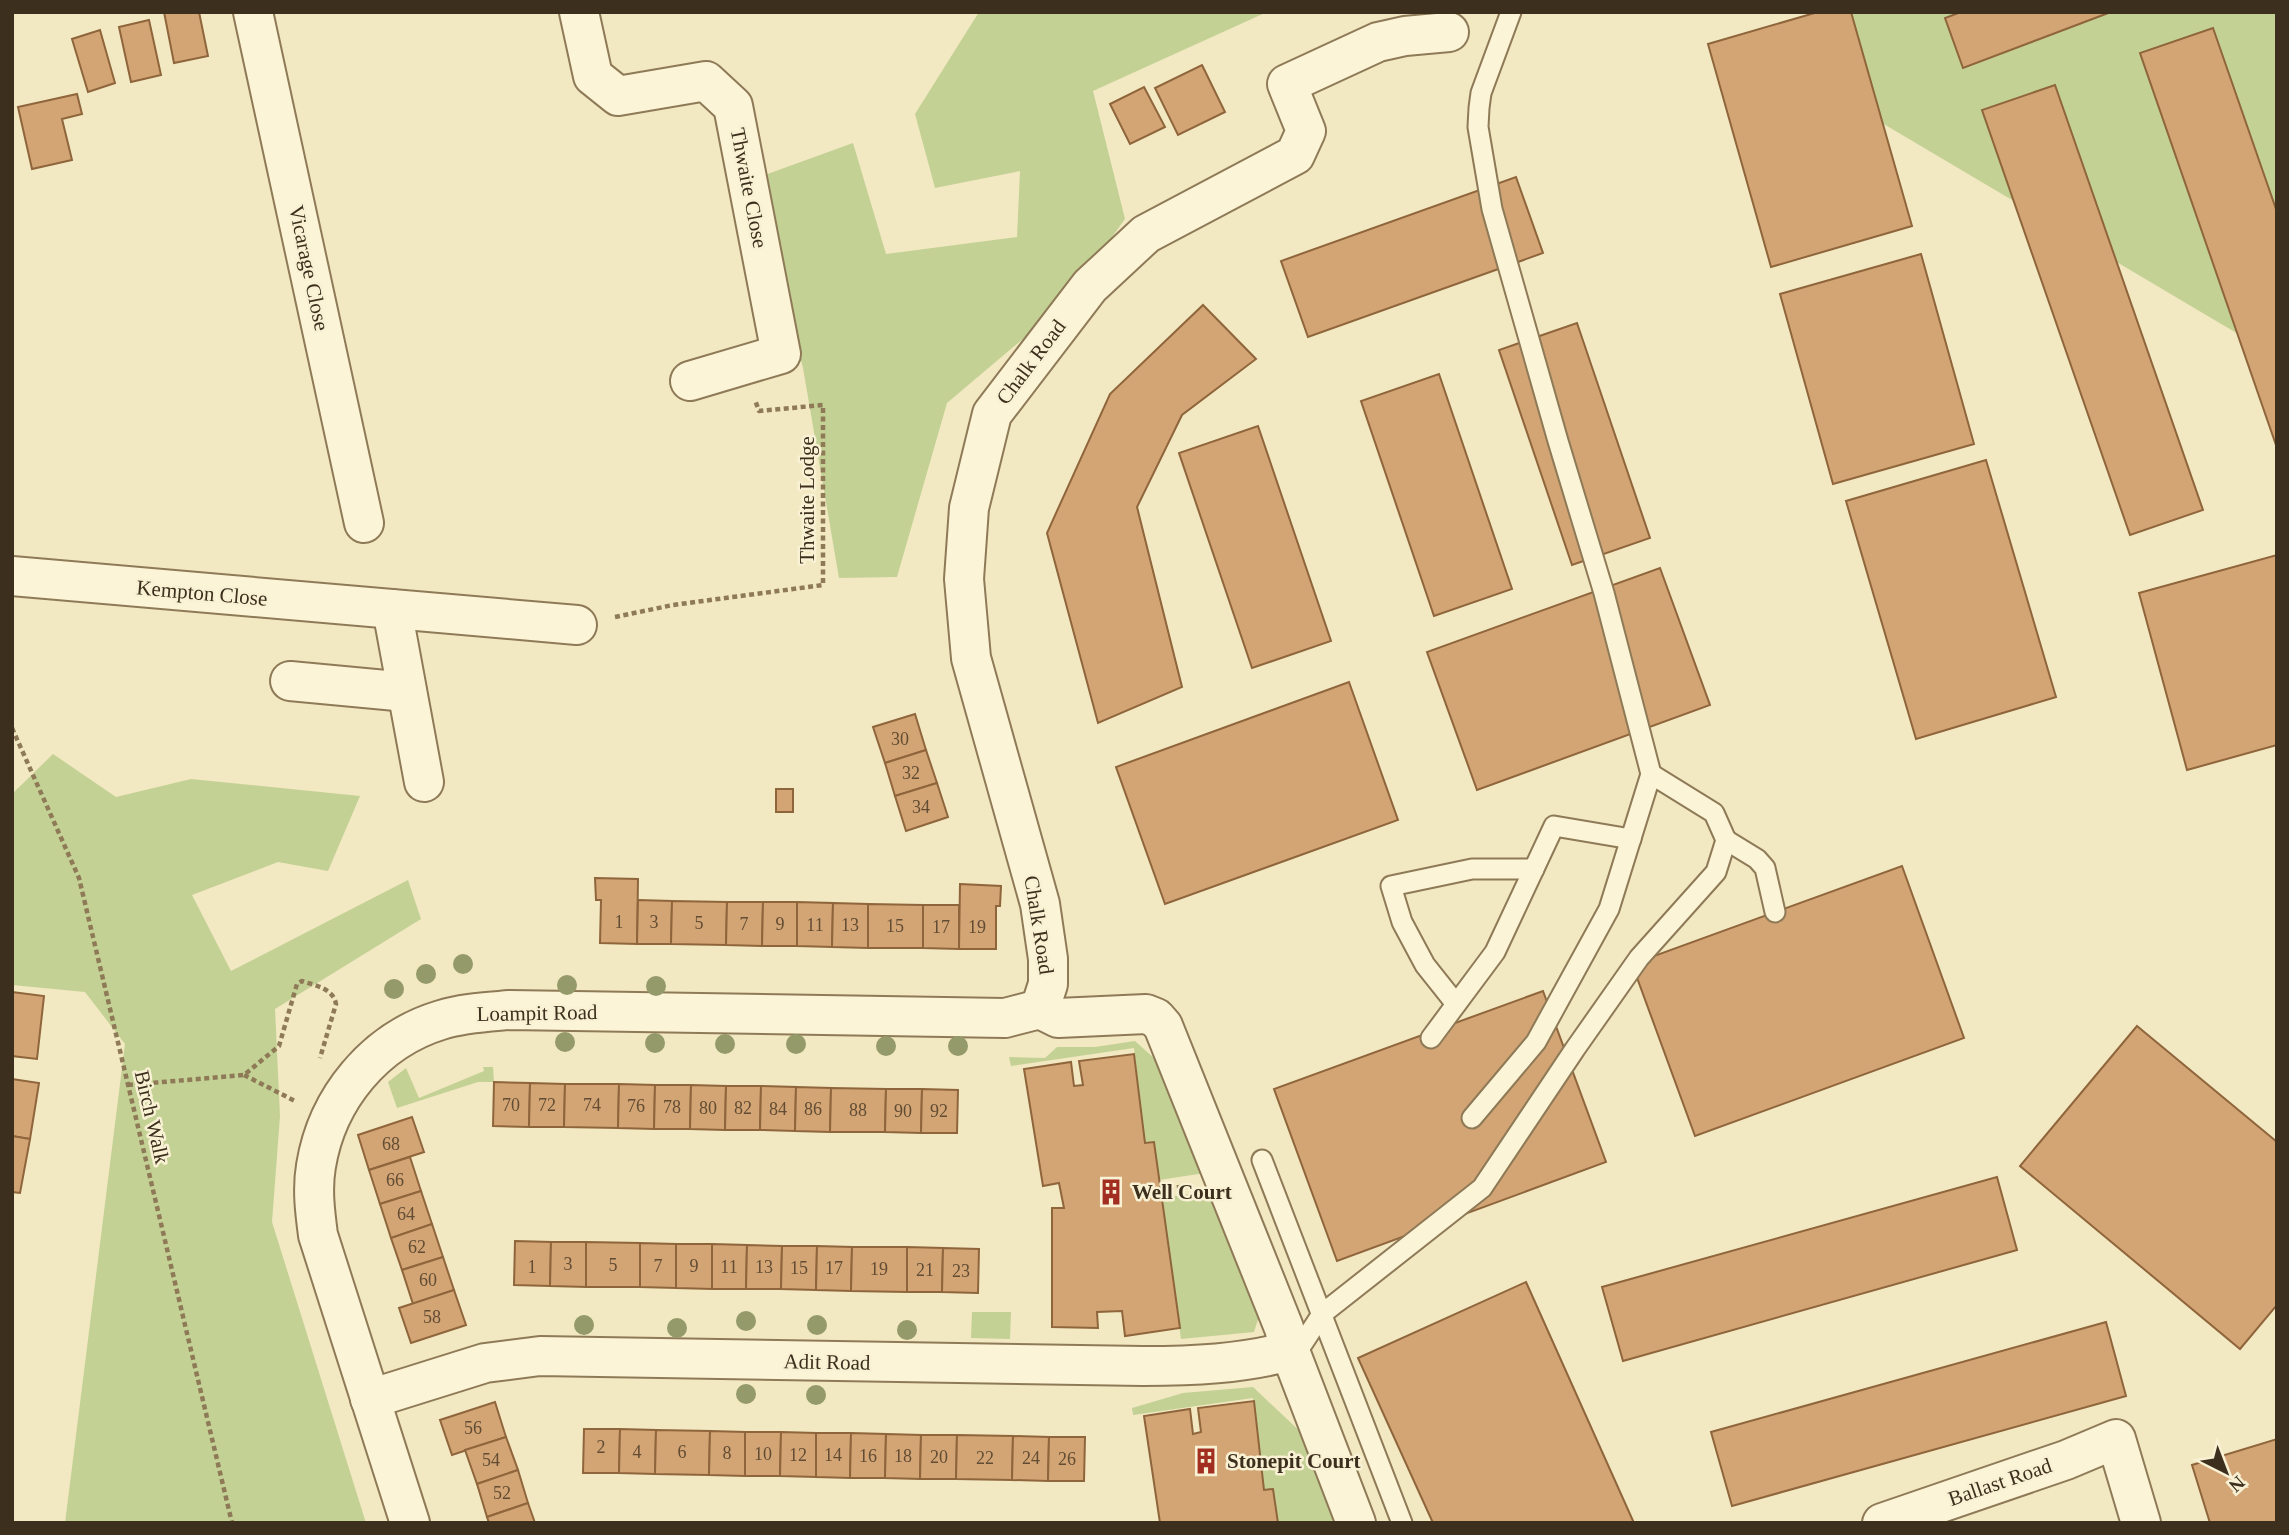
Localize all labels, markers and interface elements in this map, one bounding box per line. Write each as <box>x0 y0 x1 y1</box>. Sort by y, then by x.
street label: Thwaite Close <box>726 126 772 250</box>
street label: Vicarage Close <box>284 203 334 333</box>
street label: Chalk Road <box>991 315 1071 409</box>
street label: Thwaite Lodge <box>795 436 819 564</box>
street label: Kempton Close <box>136 575 268 611</box>
house number: 30 <box>891 729 909 749</box>
house number: 32 <box>902 763 920 783</box>
house number: 34 <box>912 797 930 817</box>
street label: Chalk Road <box>1019 874 1059 977</box>
house number: 1 <box>615 912 624 932</box>
house number: 3 <box>650 912 659 932</box>
house number: 5 <box>695 913 704 933</box>
house number: 7 <box>740 914 749 934</box>
house number: 9 <box>776 914 785 934</box>
house number: 11 <box>806 915 824 935</box>
house number: 13 <box>841 915 859 935</box>
house number: 15 <box>886 916 904 936</box>
house number: 17 <box>932 917 950 937</box>
house number: 19 <box>968 917 986 937</box>
street label: Loampit Road <box>476 1000 598 1026</box>
street label: Birch Walk <box>130 1068 175 1167</box>
house number: 70 <box>502 1095 520 1115</box>
house number: 72 <box>538 1095 556 1115</box>
house number: 74 <box>583 1095 601 1115</box>
house number: 76 <box>627 1096 645 1116</box>
house number: 78 <box>663 1097 681 1117</box>
house number: 80 <box>699 1098 717 1118</box>
house number: 82 <box>734 1098 752 1118</box>
house number: 84 <box>769 1099 787 1119</box>
house number: 86 <box>804 1099 822 1119</box>
house number: 88 <box>849 1100 867 1120</box>
house number: 90 <box>894 1101 912 1121</box>
house number: 92 <box>930 1101 948 1121</box>
house number: 68 <box>382 1134 400 1154</box>
house number: 66 <box>386 1170 404 1190</box>
building icon: Well Court <box>1096 1177 1126 1207</box>
place label: Well Court <box>1132 1180 1232 1204</box>
house number: 64 <box>397 1204 415 1224</box>
house number: 62 <box>408 1237 426 1257</box>
house number: 3 <box>564 1254 573 1274</box>
house number: 5 <box>609 1255 618 1275</box>
house number: 7 <box>654 1256 663 1276</box>
house number: 9 <box>690 1256 699 1276</box>
house number: 1 <box>528 1257 537 1277</box>
house number: 11 <box>720 1257 738 1277</box>
house number: 13 <box>755 1257 773 1277</box>
house number: 15 <box>790 1258 808 1278</box>
house number: 17 <box>825 1258 843 1278</box>
house number: 19 <box>870 1259 888 1279</box>
house number: 21 <box>916 1260 934 1280</box>
house number: 23 <box>952 1261 970 1281</box>
house number: 60 <box>419 1270 437 1290</box>
house number: 58 <box>423 1307 441 1327</box>
street label: Adit Road <box>783 1349 871 1375</box>
house number: 56 <box>464 1418 482 1438</box>
house number: 2 <box>597 1437 606 1457</box>
north arrow <box>2191 1437 2261 1507</box>
house number: 4 <box>633 1442 642 1462</box>
house number: 6 <box>678 1442 687 1462</box>
house number: 8 <box>723 1443 732 1463</box>
house number: 10 <box>754 1444 772 1464</box>
house number: 12 <box>789 1445 807 1465</box>
house number: 14 <box>824 1445 842 1465</box>
house number: 16 <box>859 1446 877 1466</box>
house number: 18 <box>894 1446 912 1466</box>
building icon: Stonepit Court <box>1191 1446 1221 1476</box>
house number: 20 <box>930 1447 948 1467</box>
house number: 22 <box>976 1448 994 1468</box>
house number: 24 <box>1022 1448 1040 1468</box>
house number: 26 <box>1058 1449 1076 1469</box>
place label: Stonepit Court <box>1227 1449 1361 1473</box>
house number: 54 <box>482 1450 500 1470</box>
street label: Ballast Road <box>1945 1453 2055 1511</box>
text: N <box>2225 1472 2249 1497</box>
house number: 52 <box>493 1483 511 1503</box>

